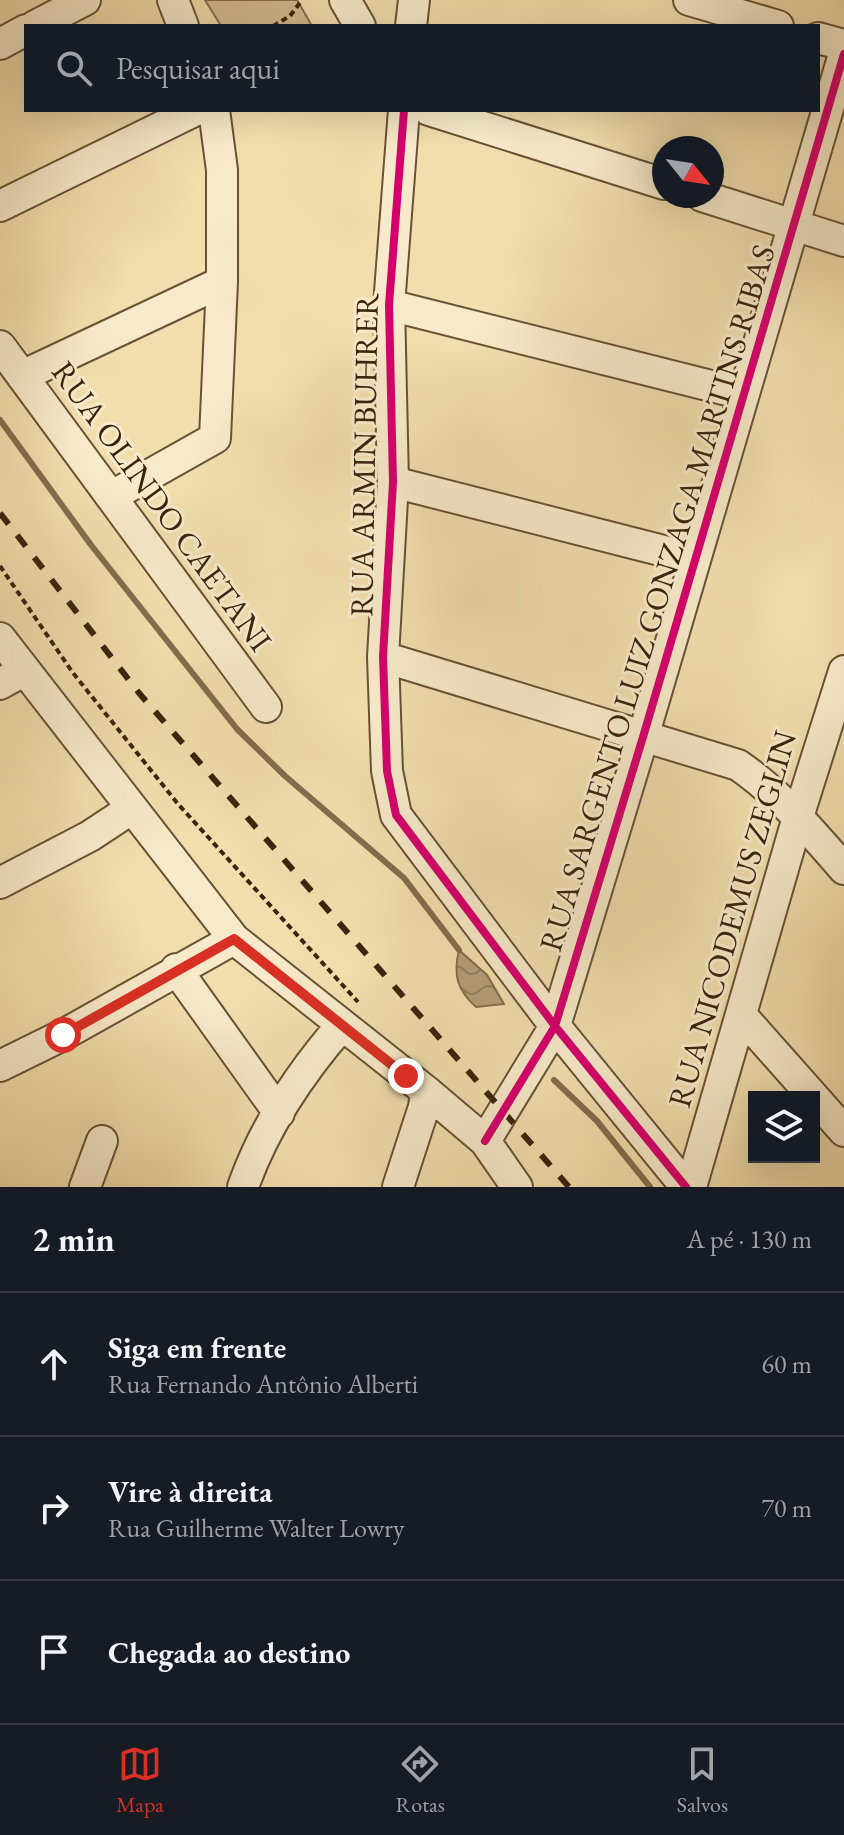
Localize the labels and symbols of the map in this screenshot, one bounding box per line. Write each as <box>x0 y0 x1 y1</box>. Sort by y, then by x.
north arrow <box>652 136 724 208</box>
street label: RUA SARGENTO LUIZ GONZAGA MARTINS RIBAS <box>529 240 785 956</box>
street label: RUA ARMIN BUHRER <box>340 293 388 617</box>
street label: RUA OLINDO CAETANI <box>42 352 282 660</box>
street label: RUA NICODEMUS ZEGLIN <box>658 725 806 1112</box>
route start <box>45 1017 81 1053</box>
route end <box>388 1058 424 1094</box>

